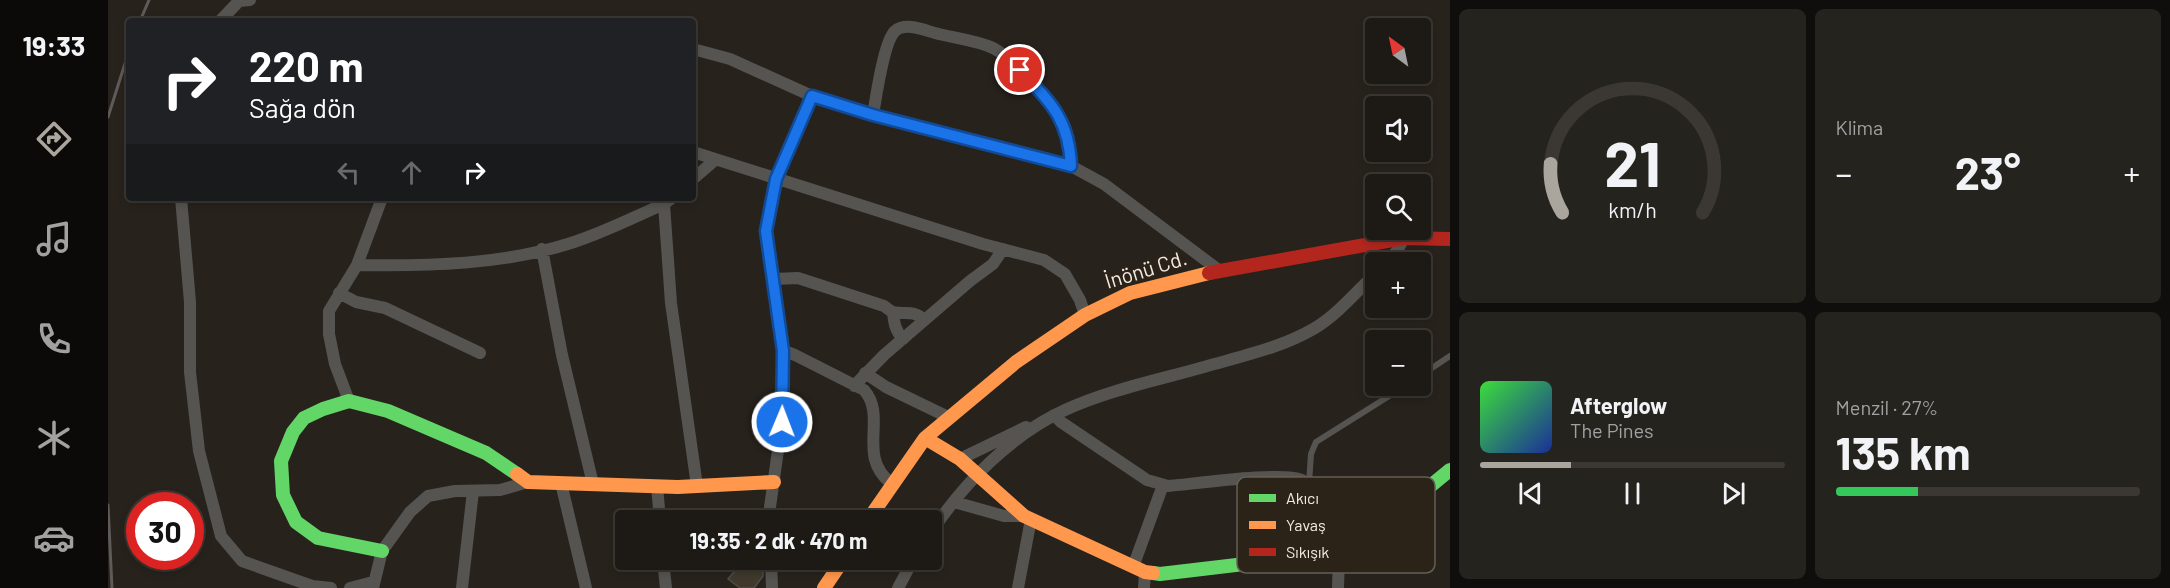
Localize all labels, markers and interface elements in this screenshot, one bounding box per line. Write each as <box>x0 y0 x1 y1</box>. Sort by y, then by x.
north arrow <box>1365 18 1431 84</box>
map controls <box>1365 18 1431 396</box>
text: 19:33 <box>23 29 85 61</box>
text: 220 m <box>249 40 363 90</box>
icon: right <box>150 42 228 120</box>
pin <box>994 44 1045 95</box>
icon: arrive <box>1003 53 1036 86</box>
text: Sağa dön <box>249 91 356 123</box>
button: sound <box>1365 96 1431 162</box>
text: Klima <box>1836 115 1883 139</box>
icon: directions <box>33 118 75 160</box>
text: 21 <box>1604 125 1661 199</box>
text: 23° <box>1955 145 2021 199</box>
text: − <box>1836 153 1852 193</box>
text: + <box>2123 153 2140 193</box>
icon: left <box>332 156 365 189</box>
icon: ahead <box>395 156 428 189</box>
icon: right <box>458 156 491 189</box>
button: search <box>1365 174 1431 240</box>
text: km/h <box>1608 197 1657 222</box>
icon: music <box>33 218 75 260</box>
street label: İnönü Cd. <box>1101 244 1190 293</box>
button: + <box>1365 252 1431 318</box>
icon: phone <box>33 318 75 360</box>
button: − <box>1365 330 1431 396</box>
position arrow <box>750 390 814 454</box>
text: Afterglow <box>1570 392 1667 418</box>
text: Menzil · 27% <box>1836 395 1938 419</box>
icon: climate <box>33 417 75 459</box>
text: The Pines <box>1570 418 1654 442</box>
text: 135 km <box>1836 425 1971 479</box>
legend <box>1237 477 1435 573</box>
icon: previous <box>1514 477 1547 510</box>
icon: pause <box>1616 477 1649 510</box>
icon: next <box>1717 477 1750 510</box>
text: Akıcı <box>1286 488 1319 507</box>
speed limit sign: 30 <box>126 492 204 570</box>
text: Yavaş <box>1286 515 1326 534</box>
icon: car <box>33 517 75 559</box>
text: 19:35 · 2 dk · 470 m <box>689 527 868 553</box>
text: Sıkışık <box>1286 542 1329 561</box>

